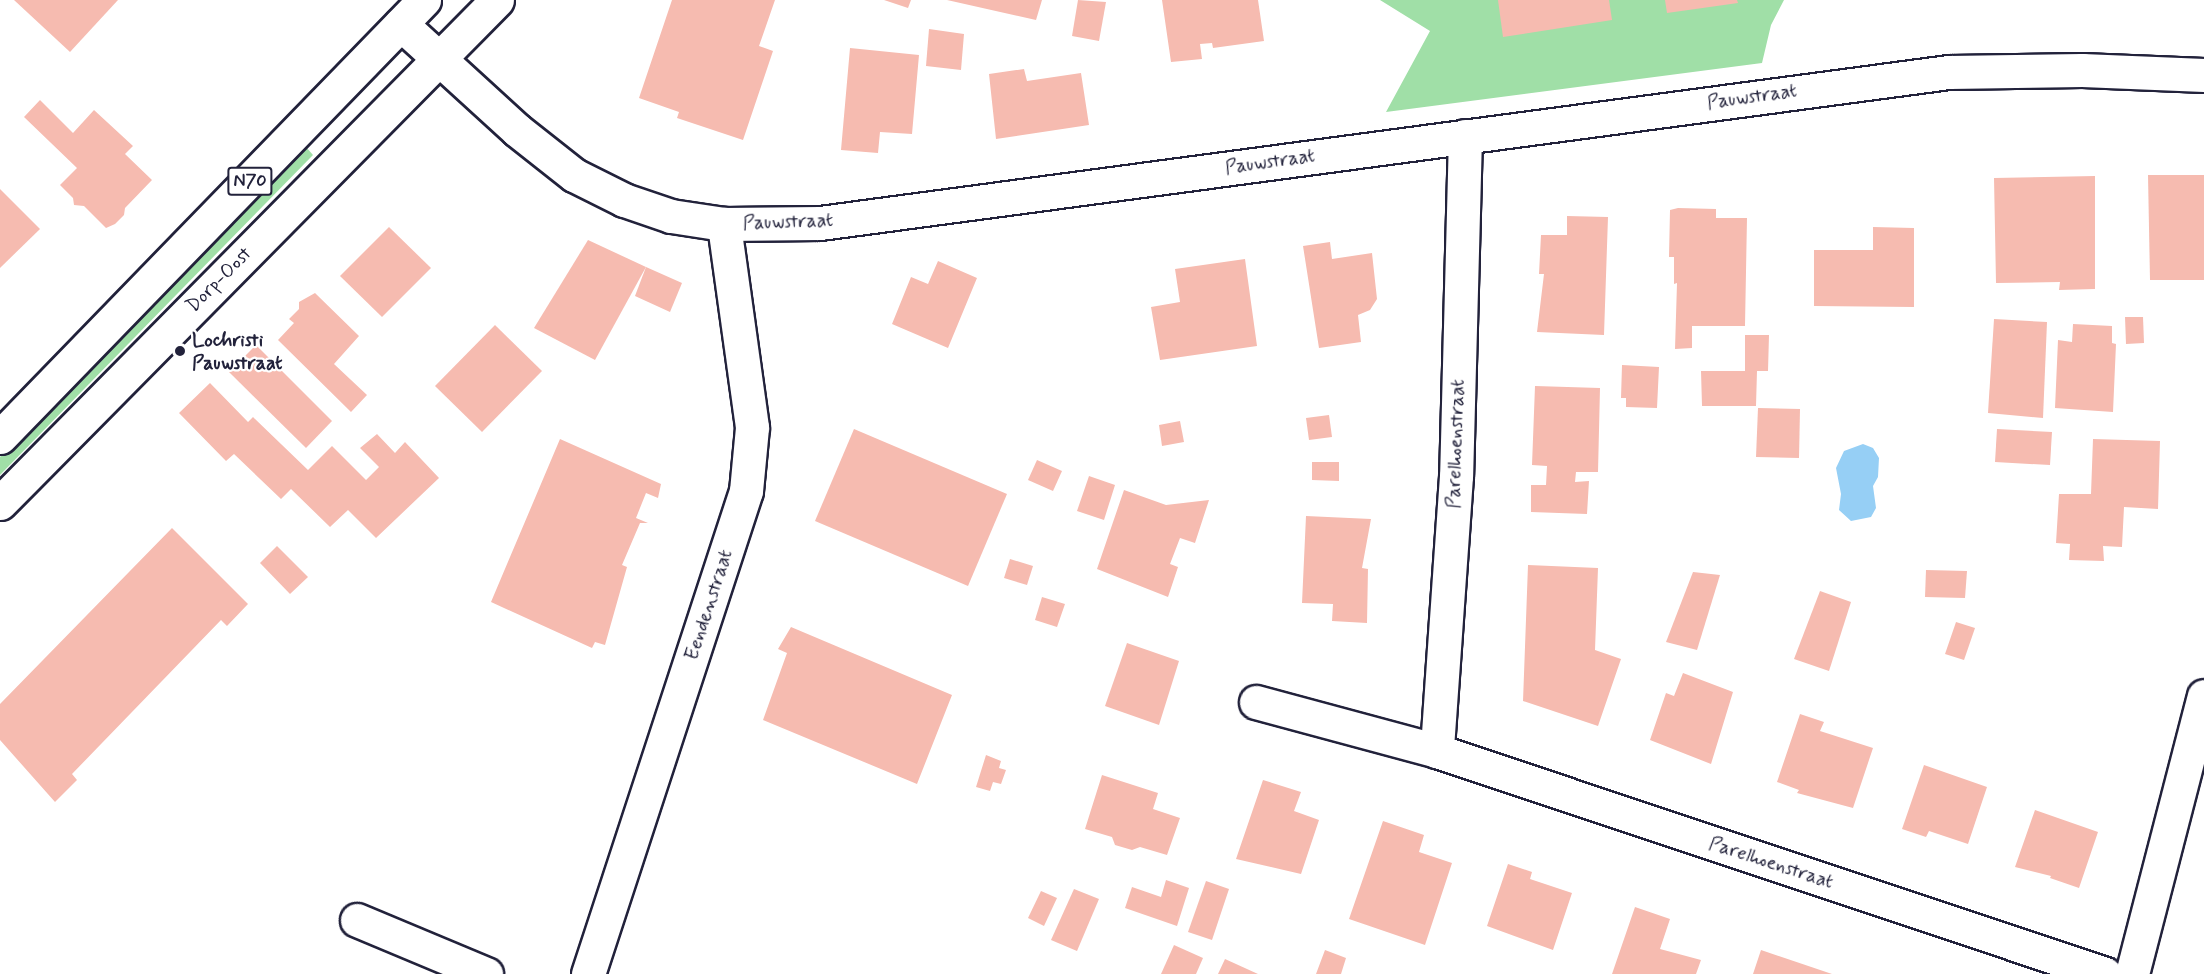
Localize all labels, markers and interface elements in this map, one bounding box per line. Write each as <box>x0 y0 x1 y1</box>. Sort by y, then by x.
street label: Pauwstraat <box>1705 79 1799 115</box>
street label: Pauwstraat <box>1223 144 1317 180</box>
road number: N70 <box>226 166 274 196</box>
street label: Pauwstraat <box>742 208 834 236</box>
street label: Dorp-Oost <box>181 242 257 318</box>
place label: Lochristi Pauwstraat <box>192 328 283 375</box>
marker: Lochristi Pauwstraat <box>173 344 187 358</box>
street label: Parelhoenstraat <box>1442 379 1470 509</box>
street label: Eendenstraat <box>680 547 738 663</box>
street label: Parelhoenstraat <box>1706 832 1836 894</box>

